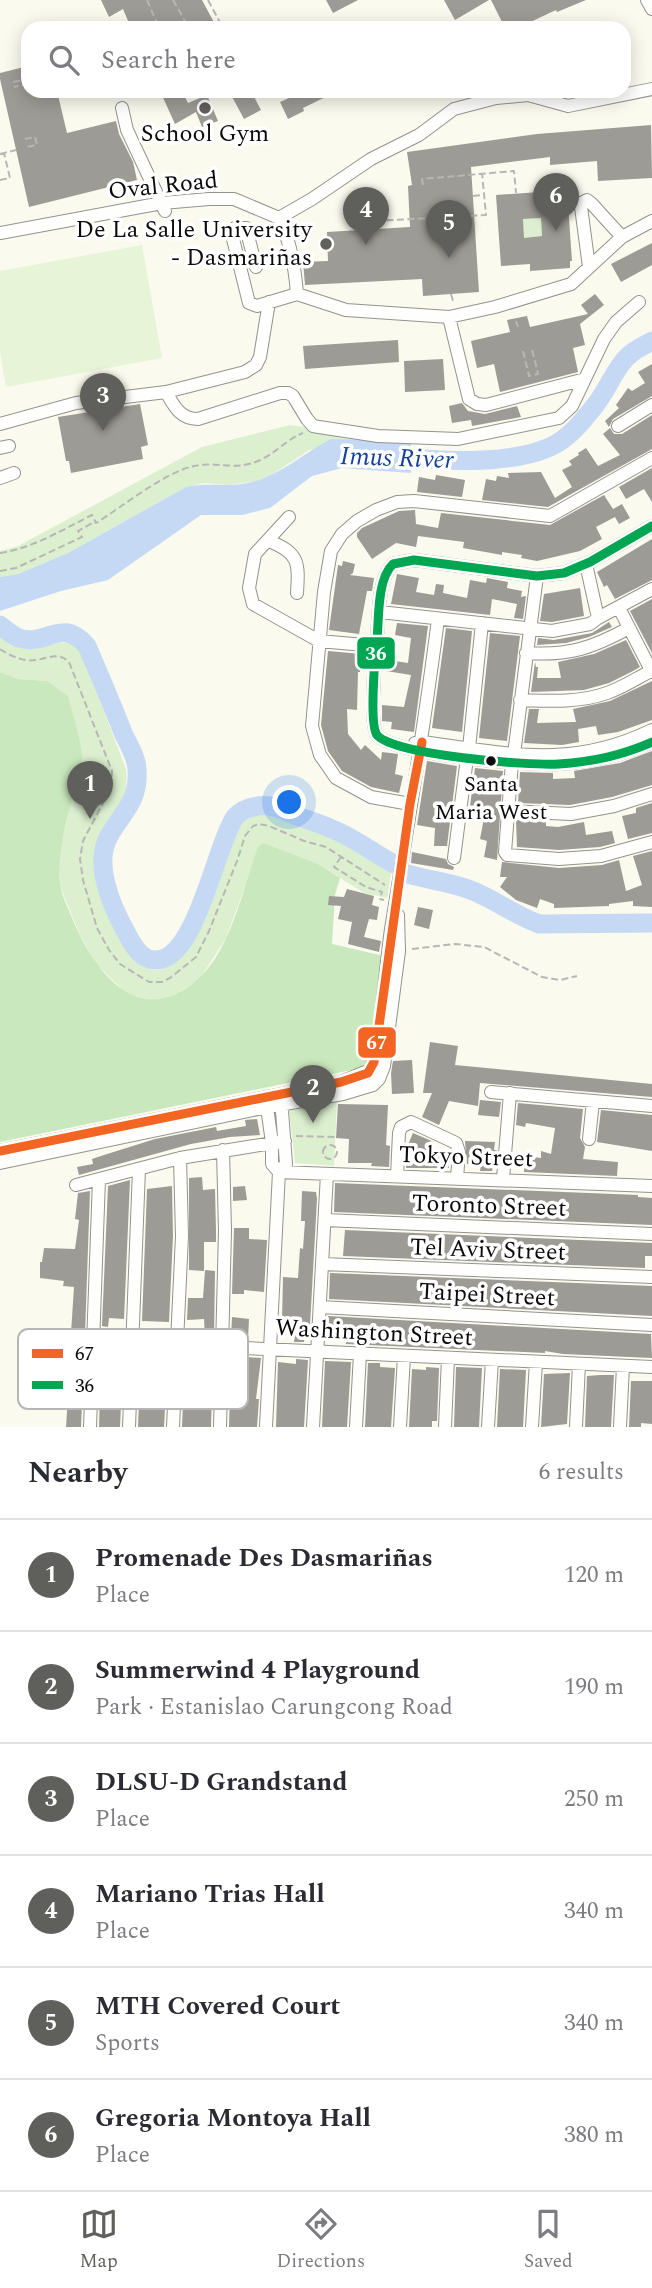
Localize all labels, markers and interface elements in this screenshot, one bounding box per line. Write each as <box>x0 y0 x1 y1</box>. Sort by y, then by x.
search box <box>21 21 631 98</box>
text: Search here <box>101 40 236 80</box>
icon: search <box>45 41 83 79</box>
marker: School Gym <box>197 100 213 116</box>
place label: School Gym <box>141 116 269 152</box>
street label: Oval Road <box>106 162 220 210</box>
pin: 6 <box>533 173 579 231</box>
pin: 4 <box>343 187 389 245</box>
pin: 5 <box>426 200 472 258</box>
place label: De La Salle University - Dasmariñas <box>75 212 313 276</box>
marker: De La Salle University - Dasmariñas <box>318 236 334 252</box>
pin: 3 <box>80 373 126 431</box>
water label: Imus River <box>340 436 455 480</box>
line badge: 36 <box>356 636 396 670</box>
text: 36 <box>365 640 387 669</box>
marker: Santa Maria West <box>484 754 498 768</box>
pin: 1 <box>67 761 113 819</box>
place label: Santa Maria West <box>435 768 548 829</box>
your location <box>272 785 306 819</box>
line badge: 67 <box>357 1026 397 1059</box>
text: 67 <box>366 1029 388 1058</box>
pin: 2 <box>290 1065 336 1123</box>
street label: Tokyo Street <box>398 1137 534 1177</box>
street label: Toronto Street <box>411 1185 567 1227</box>
street label: Tel Aviv Street <box>409 1229 567 1271</box>
street label: Taipei Street <box>418 1273 556 1317</box>
street label: Washington Street <box>274 1310 474 1356</box>
legend <box>18 1329 248 1409</box>
text: 67 <box>75 1340 94 1369</box>
text: 36 <box>75 1372 94 1401</box>
text: Nearby <box>28 1450 127 1496</box>
text: 6 results <box>539 1455 624 1490</box>
text: Promenade Des Dasmariñas <box>95 1538 433 1578</box>
text: 1 <box>45 1558 57 1593</box>
text: 120 m <box>564 1558 624 1593</box>
text: Place <box>95 1578 150 1613</box>
text: Summerwind 4 Playground <box>95 1650 420 1690</box>
text: 2 <box>45 1670 57 1705</box>
text: 190 m <box>564 1670 624 1705</box>
text: Park · Estanislao Carungcong Road <box>95 1690 453 1725</box>
text: DLSU-D Grandstand <box>95 1762 348 1802</box>
text: 3 <box>45 1782 57 1817</box>
text: 250 m <box>564 1782 624 1817</box>
text: Place <box>95 1802 150 1837</box>
text: Mariano Trias Hall <box>95 1874 325 1914</box>
text: 4 <box>45 1894 57 1929</box>
text: 340 m <box>564 1894 624 1929</box>
text: Place <box>95 1914 150 1949</box>
text: MTH Covered Court <box>95 1986 340 2026</box>
text: 5 <box>45 2006 57 2041</box>
text: 340 m <box>564 2006 624 2041</box>
text: Sports <box>95 2026 160 2061</box>
text: Gregoria Montoya Hall <box>95 2098 371 2138</box>
text: 6 <box>45 2118 57 2153</box>
text: 380 m <box>564 2118 624 2153</box>
text: Place <box>95 2138 150 2173</box>
tab: Map <box>79 2205 118 2276</box>
tab: Directions <box>276 2205 365 2276</box>
tab: Saved <box>524 2205 573 2276</box>

